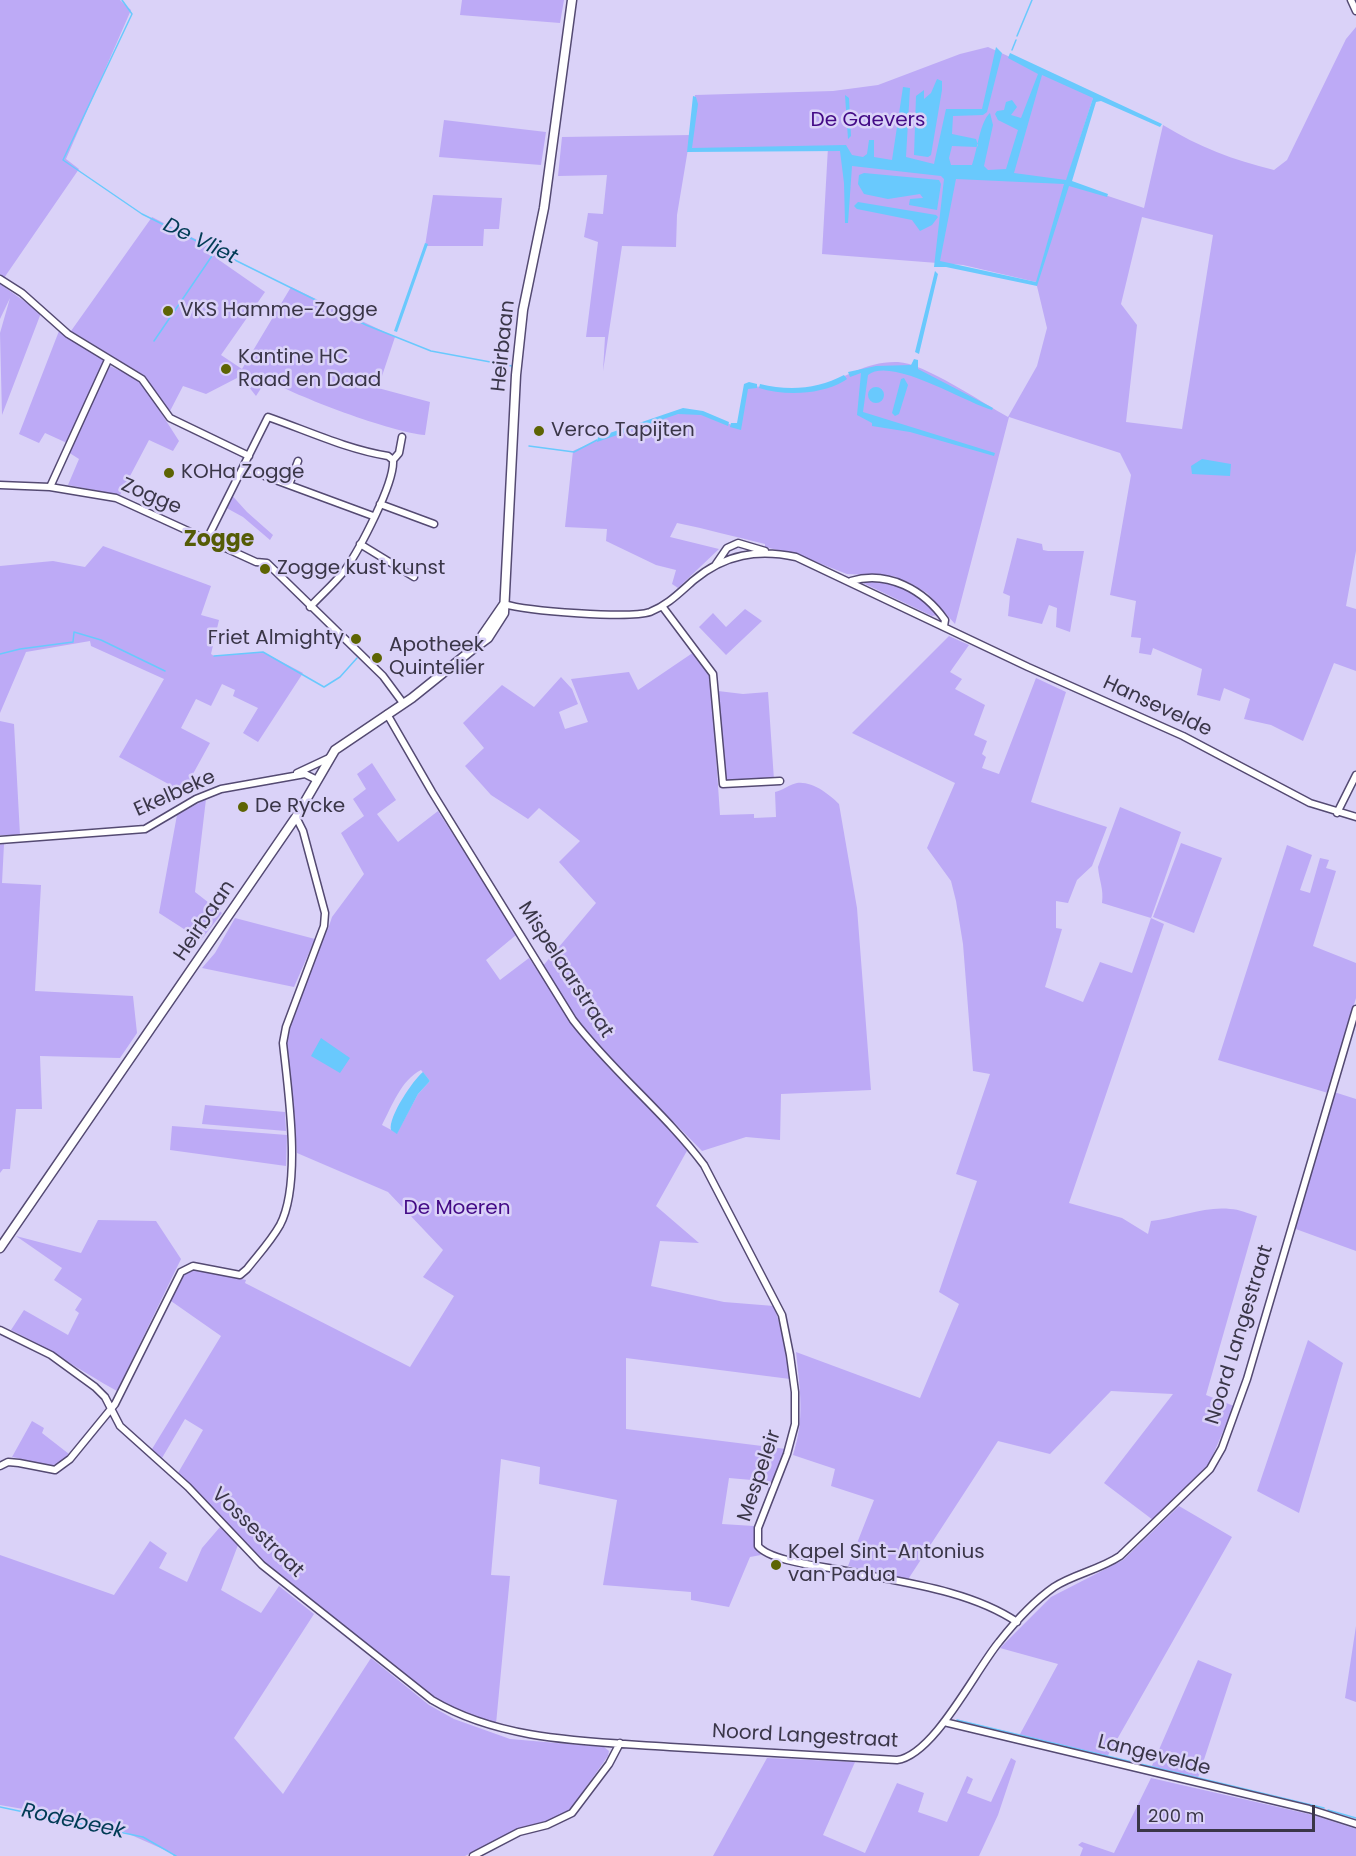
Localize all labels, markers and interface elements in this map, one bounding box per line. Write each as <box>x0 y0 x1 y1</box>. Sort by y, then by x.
park label: De Gaevers <box>811 109 925 133</box>
water label: De Vliet <box>159 213 241 271</box>
place label: VKS Hamme-Zogge <box>180 299 378 323</box>
street label: Heirbaan <box>487 299 521 393</box>
marker: VKS Hamme-Zogge <box>161 304 175 318</box>
place label: Kantine HC Raad en Daad <box>238 346 381 393</box>
marker: Kantine HC Raad en Daad <box>219 362 233 376</box>
place label: Verco Tapijten <box>551 419 695 443</box>
marker: Verco Tapijten <box>532 424 546 438</box>
place label: KOHa Zogge <box>181 461 304 485</box>
marker: KOHa Zogge <box>162 466 176 480</box>
street label: Zogge <box>117 474 185 520</box>
district label: Zogge <box>184 527 254 553</box>
place label: Zogge kust kunst <box>277 557 445 581</box>
marker: Zogge kust kunst <box>258 562 272 576</box>
place label: Friet Almighty <box>208 627 344 651</box>
marker: Friet Almighty <box>349 632 363 646</box>
place label: Apotheek Quintelier <box>389 634 485 681</box>
marker: Apotheek Quintelier <box>370 651 384 665</box>
street label: Hansevelde <box>1099 671 1215 743</box>
street label: Ekelbeke <box>131 765 219 823</box>
place label: De Rycke <box>255 795 345 819</box>
marker: De Rycke <box>236 800 250 814</box>
street label: Heirbaan <box>169 876 241 966</box>
street label: Mispelaarstraat <box>512 897 618 1043</box>
park label: De Moeren <box>404 1197 510 1221</box>
street label: Noord Langestraat <box>1201 1242 1279 1428</box>
street label: Mespeleir <box>733 1427 787 1525</box>
street label: Vossestraat <box>206 1483 308 1583</box>
place label: Kapel Sint-Antonius van Padua <box>788 1541 985 1588</box>
marker: Kapel Sint-Antonius van Padua <box>769 1558 783 1572</box>
street label: Noord Langestraat <box>711 1720 899 1754</box>
street label: Langevelde <box>1095 1730 1213 1782</box>
scale bar <box>1140 1793 1318 1831</box>
water label: Rodebeek <box>19 1799 127 1845</box>
text: 200 m <box>1148 1803 1204 1828</box>

